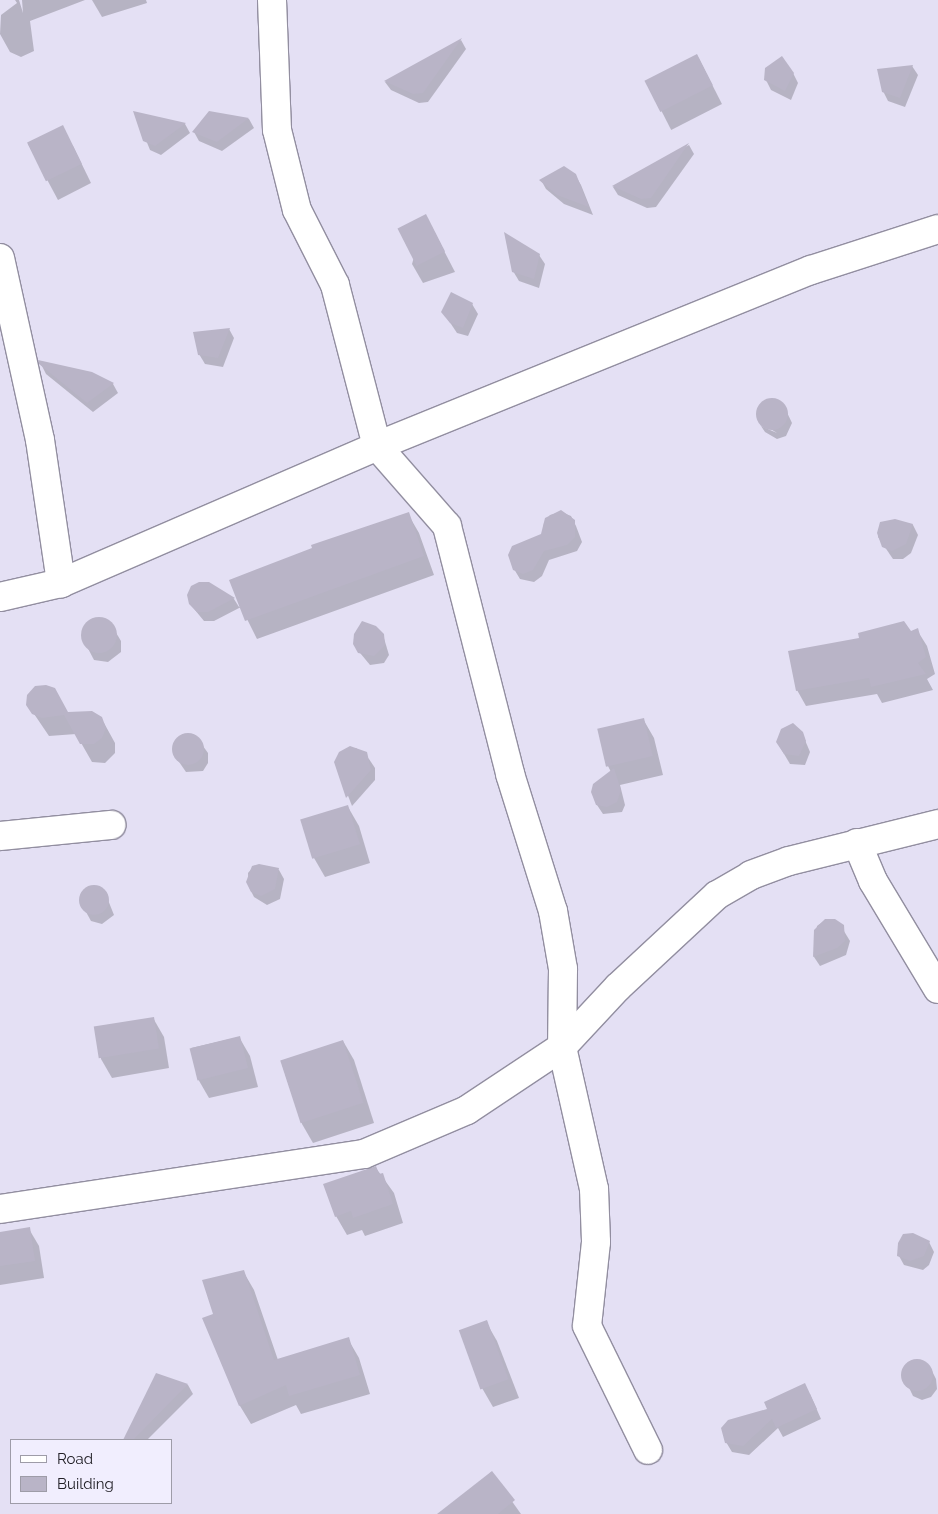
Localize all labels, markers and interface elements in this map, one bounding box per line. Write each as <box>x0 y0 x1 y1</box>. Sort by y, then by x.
legend <box>10 1439 172 1504</box>
text: Road <box>57 1450 93 1468</box>
text: Building <box>57 1475 114 1493</box>

